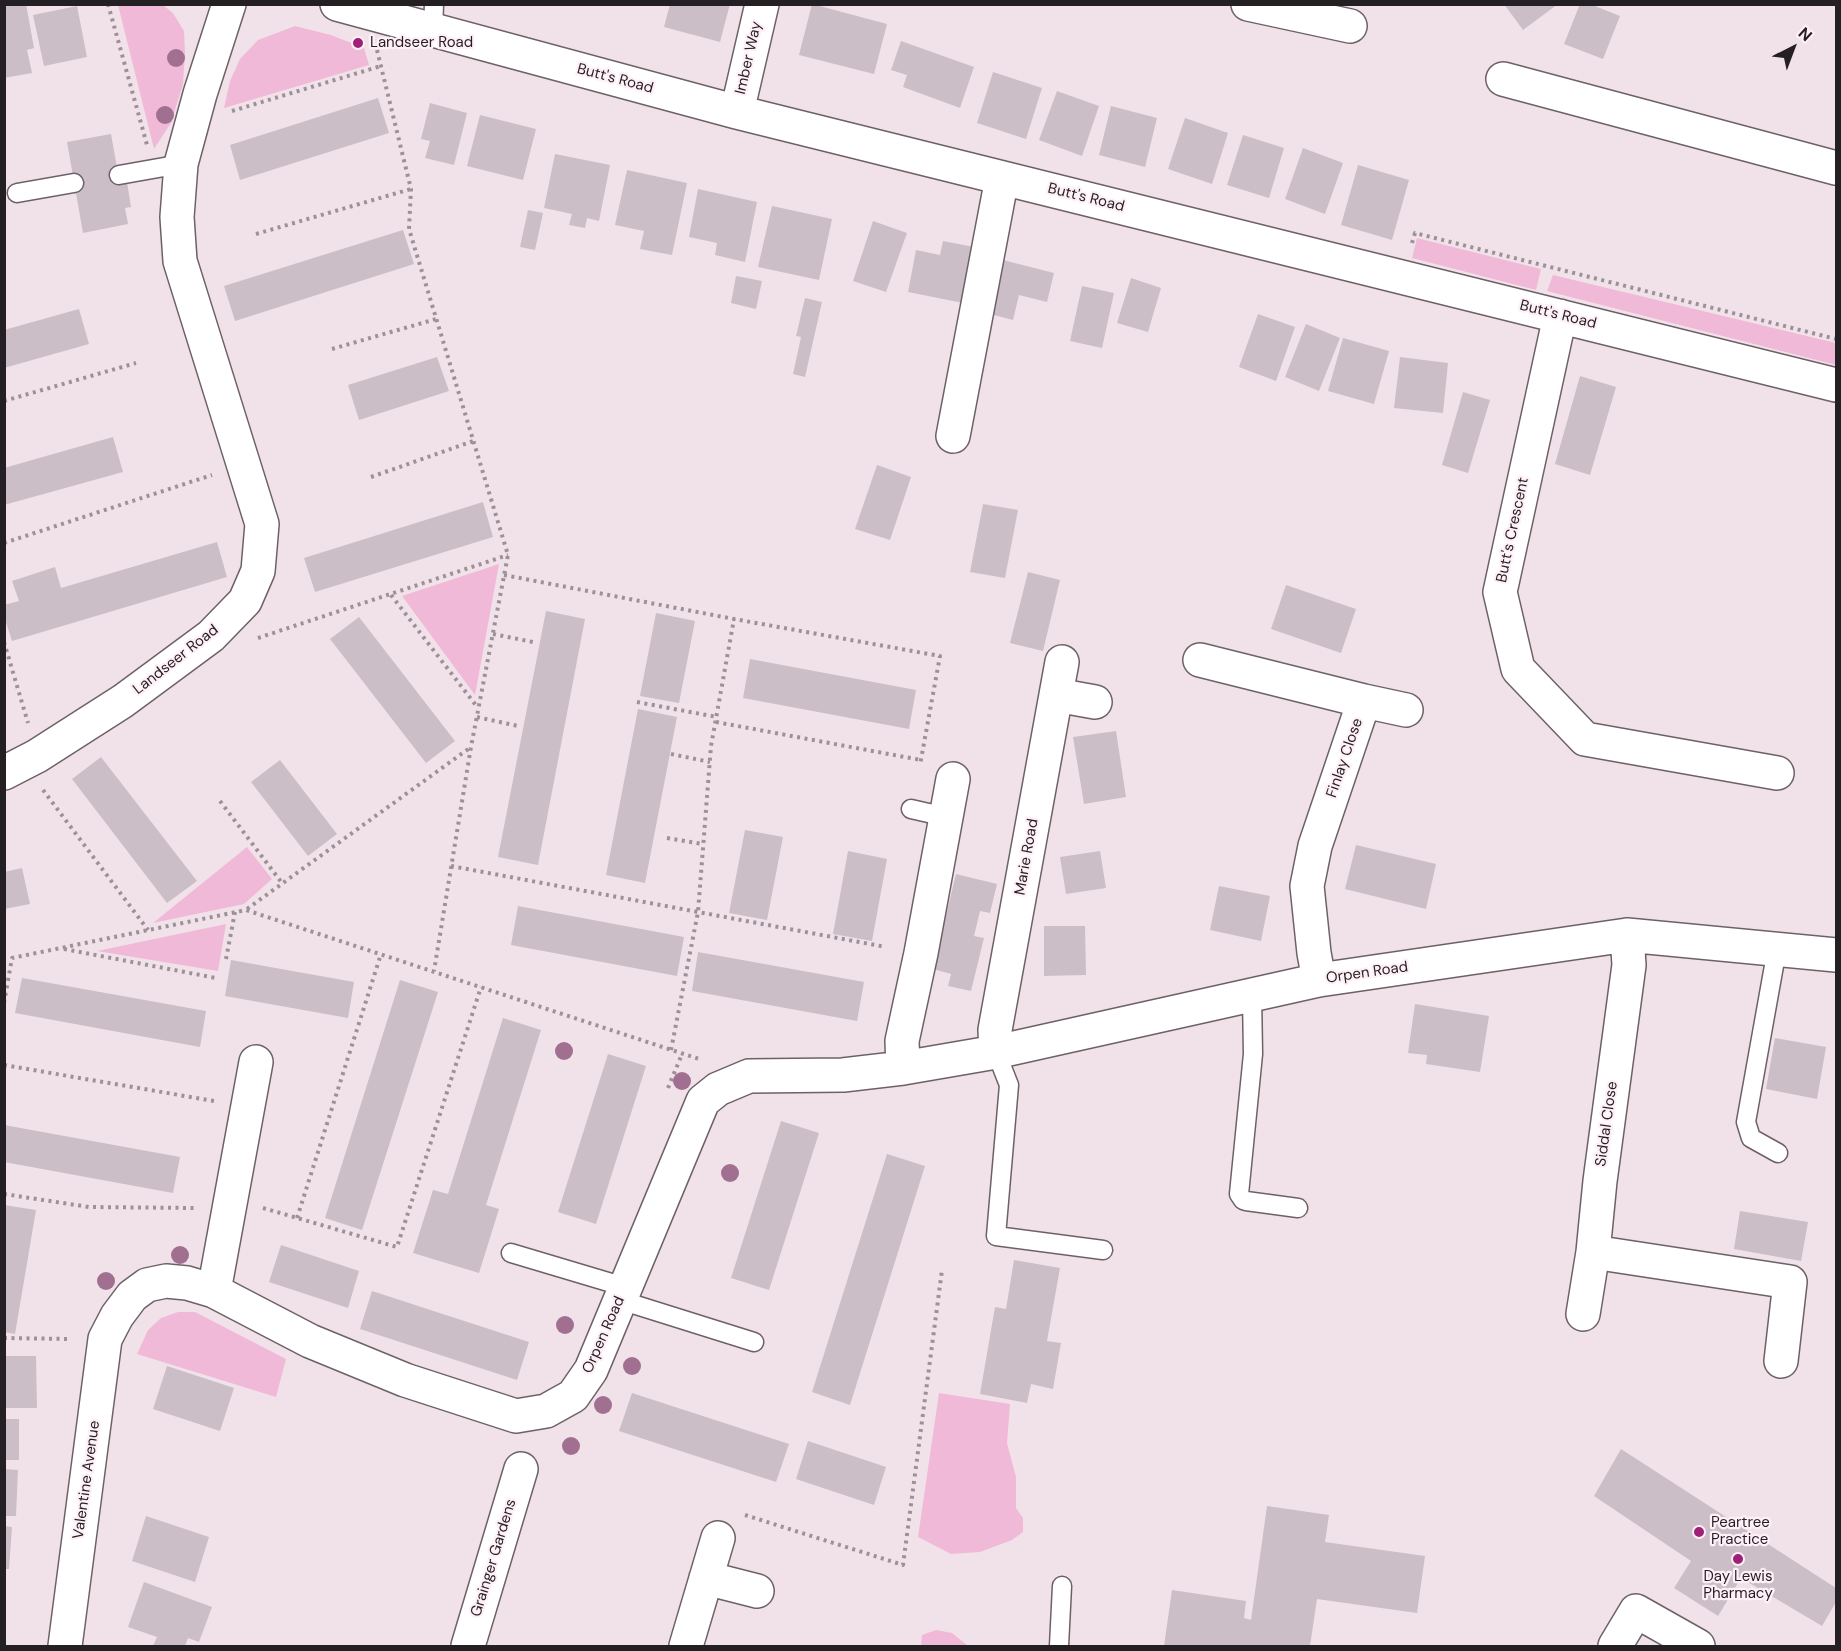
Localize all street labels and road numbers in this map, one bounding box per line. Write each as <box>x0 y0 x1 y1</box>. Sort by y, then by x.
street label: Imber Way <box>732 20 766 96</box>
street label: Butt's Road <box>575 60 655 98</box>
street label: Butt's Road <box>1046 180 1126 216</box>
street label: Butt's Road <box>1518 297 1598 333</box>
street label: Butt's Crescent <box>1493 476 1533 584</box>
street label: Landseer Road <box>130 621 222 699</box>
street label: Finlay Close <box>1323 716 1367 800</box>
street label: Marie Road <box>1011 817 1043 897</box>
street label: Orpen Road <box>1325 958 1409 988</box>
street label: Siddal Close <box>1592 1080 1622 1168</box>
street label: Orpen Road <box>579 1294 629 1376</box>
street label: Valentine Avenue <box>70 1420 104 1540</box>
street label: Grainger Gardens <box>468 1497 520 1619</box>

